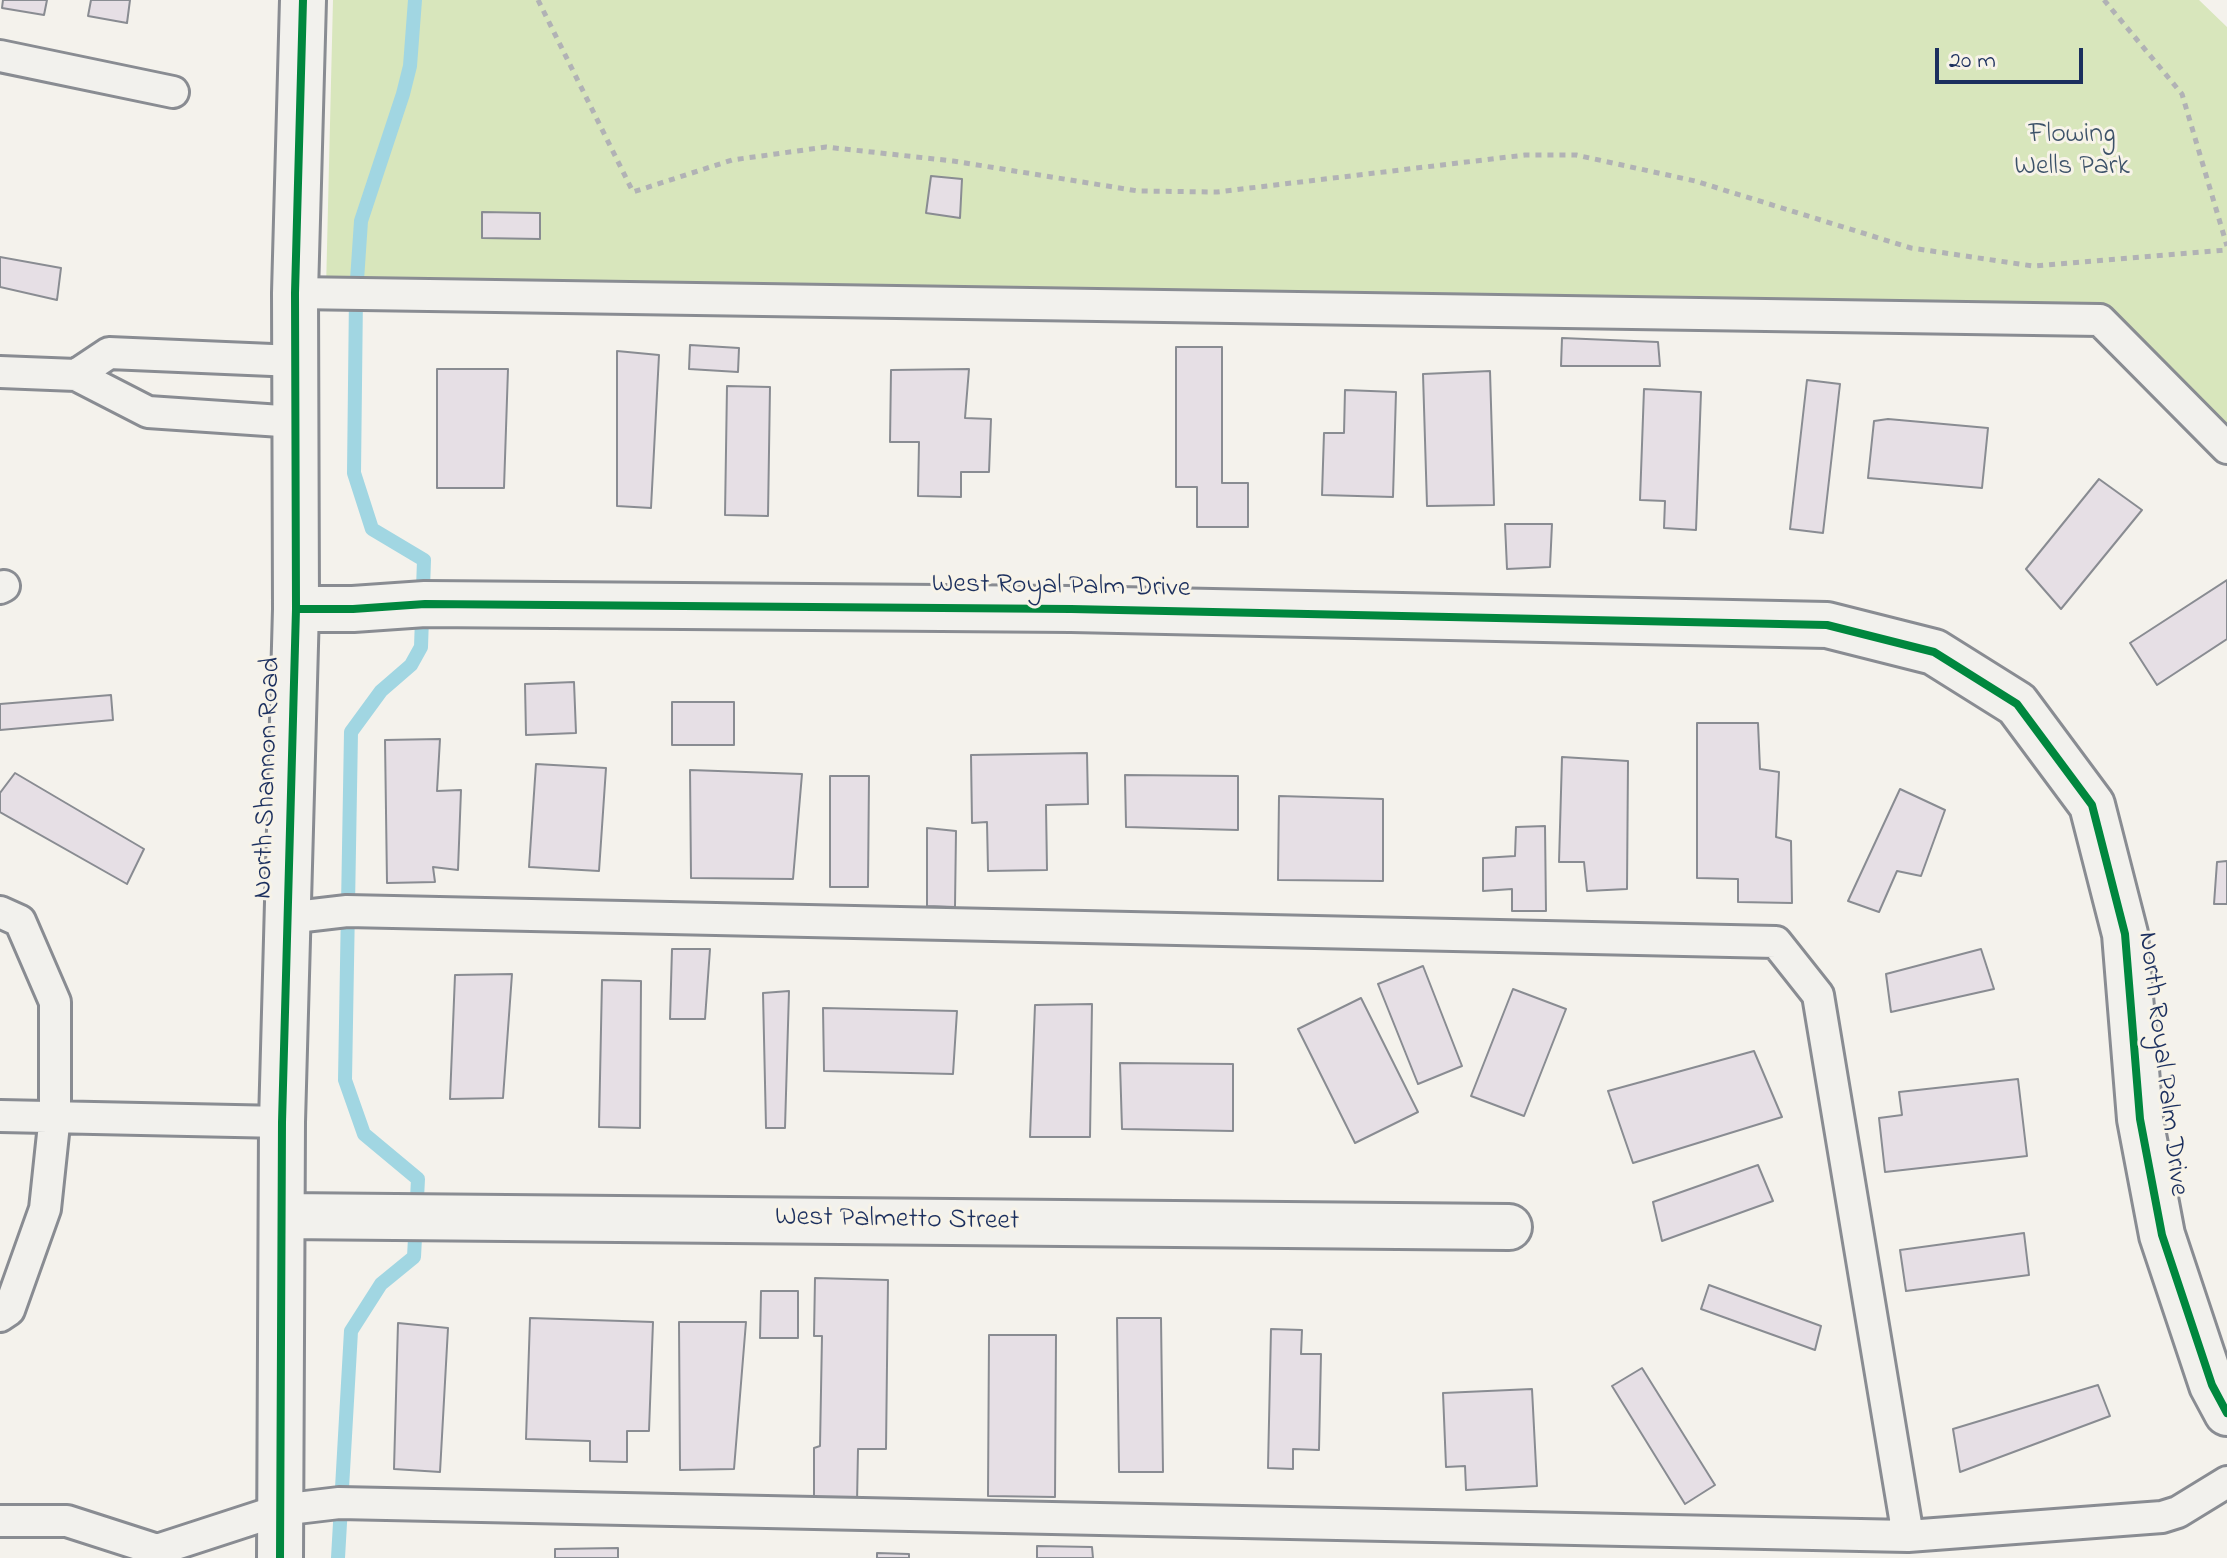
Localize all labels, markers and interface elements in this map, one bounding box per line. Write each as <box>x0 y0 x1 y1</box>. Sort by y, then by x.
scale bar <box>1939 32 2087 82</box>
text: 20 m <box>1949 44 1996 79</box>
park label: Flowing Wells Park <box>2014 119 2130 185</box>
street label: West Royal Palm Drive <box>931 569 1191 607</box>
street label: North Shannon Road <box>248 656 290 900</box>
street label: North Royal Palm Drive <box>2128 930 2194 1198</box>
street label: West Palmetto Street <box>774 1202 1020 1240</box>

